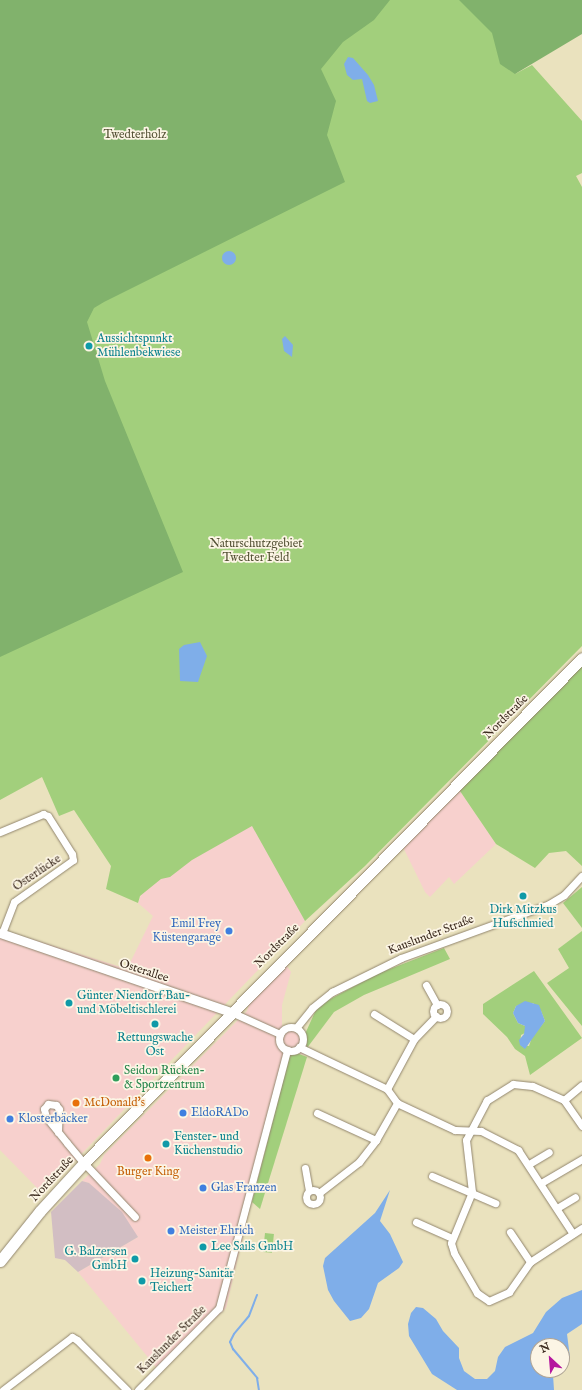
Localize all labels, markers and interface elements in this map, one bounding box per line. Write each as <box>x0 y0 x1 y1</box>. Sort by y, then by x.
park label: Twedterholz <box>103 128 167 142</box>
place label: Aussichtspunkt Mühlenbekwiese <box>97 332 180 360</box>
marker: Aussichtspunkt Mühlenbekwiese <box>84 341 94 351</box>
park label: Naturschutzgebiet Twedter Feld <box>210 537 302 565</box>
street label: Nordstraße <box>481 692 531 742</box>
street label: Osterlücke <box>10 852 64 894</box>
marker: Dirk Mitzkus Hufschmied <box>518 891 528 901</box>
place label: Dirk Mitzkus Hufschmied <box>489 903 557 931</box>
street label: Kauslunder Straße <box>386 912 476 958</box>
place label: Emil Frey Küstengarage <box>153 917 221 945</box>
street label: Nordstraße <box>252 921 302 971</box>
marker: Emil Frey Küstengarage <box>224 926 234 936</box>
street label: Osterallee <box>118 956 170 986</box>
place label: Günter Niendorf Bau- und Möbeltischlerei <box>77 989 190 1017</box>
marker: Günter Niendorf Bau- und Möbeltischlerei <box>64 998 74 1008</box>
marker: Rettungswache Ost <box>150 1019 160 1029</box>
place label: Rettungswache Ost <box>117 1031 193 1059</box>
place label: Seidon Rücken- & Sportzentrum <box>124 1064 205 1092</box>
marker: Seidon Rücken- & Sportzentrum <box>111 1073 121 1083</box>
place label: McDonald's <box>84 1096 145 1110</box>
marker: McDonald's <box>71 1098 81 1108</box>
place label: EldoRADo <box>191 1106 249 1120</box>
marker: EldoRADo <box>178 1108 188 1118</box>
place label: Klosterbäcker <box>18 1112 88 1126</box>
marker: Klosterbäcker <box>5 1114 15 1124</box>
place label: Fenster- und Küchenstudio <box>174 1130 243 1158</box>
marker: Fenster- und Küchenstudio <box>161 1139 171 1149</box>
street label: Nordstraße <box>27 1153 77 1205</box>
marker: Burger King <box>143 1153 153 1163</box>
place label: Burger King <box>117 1165 179 1179</box>
place label: Glas Franzen <box>211 1181 277 1195</box>
marker: Glas Franzen <box>198 1183 208 1193</box>
place label: Meister Ehrich <box>179 1224 254 1238</box>
marker: Meister Ehrich <box>166 1226 176 1236</box>
place label: Lee Sails GmbH <box>211 1240 293 1254</box>
marker: Lee Sails GmbH <box>198 1242 208 1252</box>
place label: G. Balzersen GmbH <box>64 1245 127 1273</box>
marker: G. Balzersen GmbH <box>130 1254 140 1264</box>
place label: Heizung-Sanitär Teichert <box>150 1267 234 1295</box>
marker: Heizung-Sanitär Teichert <box>137 1276 147 1286</box>
street label: Kauslunder Straße <box>135 1303 209 1377</box>
north arrow <box>530 1338 570 1378</box>
text: N <box>538 1340 553 1356</box>

